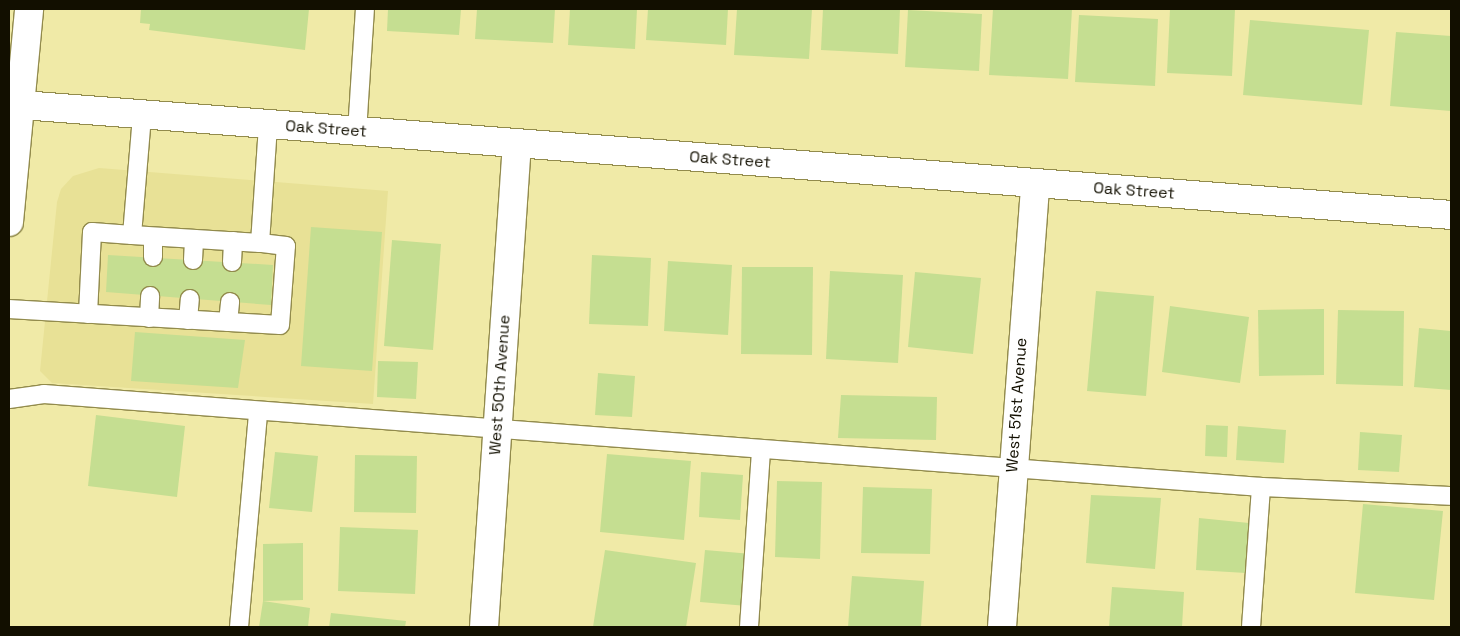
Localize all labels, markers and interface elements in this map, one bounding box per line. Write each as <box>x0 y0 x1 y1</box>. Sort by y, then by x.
street label: Oak Street <box>285 117 367 141</box>
street label: Oak Street <box>689 148 771 172</box>
street label: Oak Street <box>1093 179 1175 203</box>
street label: West 50th Avenue <box>486 314 514 456</box>
street label: West 51st Avenue <box>1003 337 1031 473</box>

